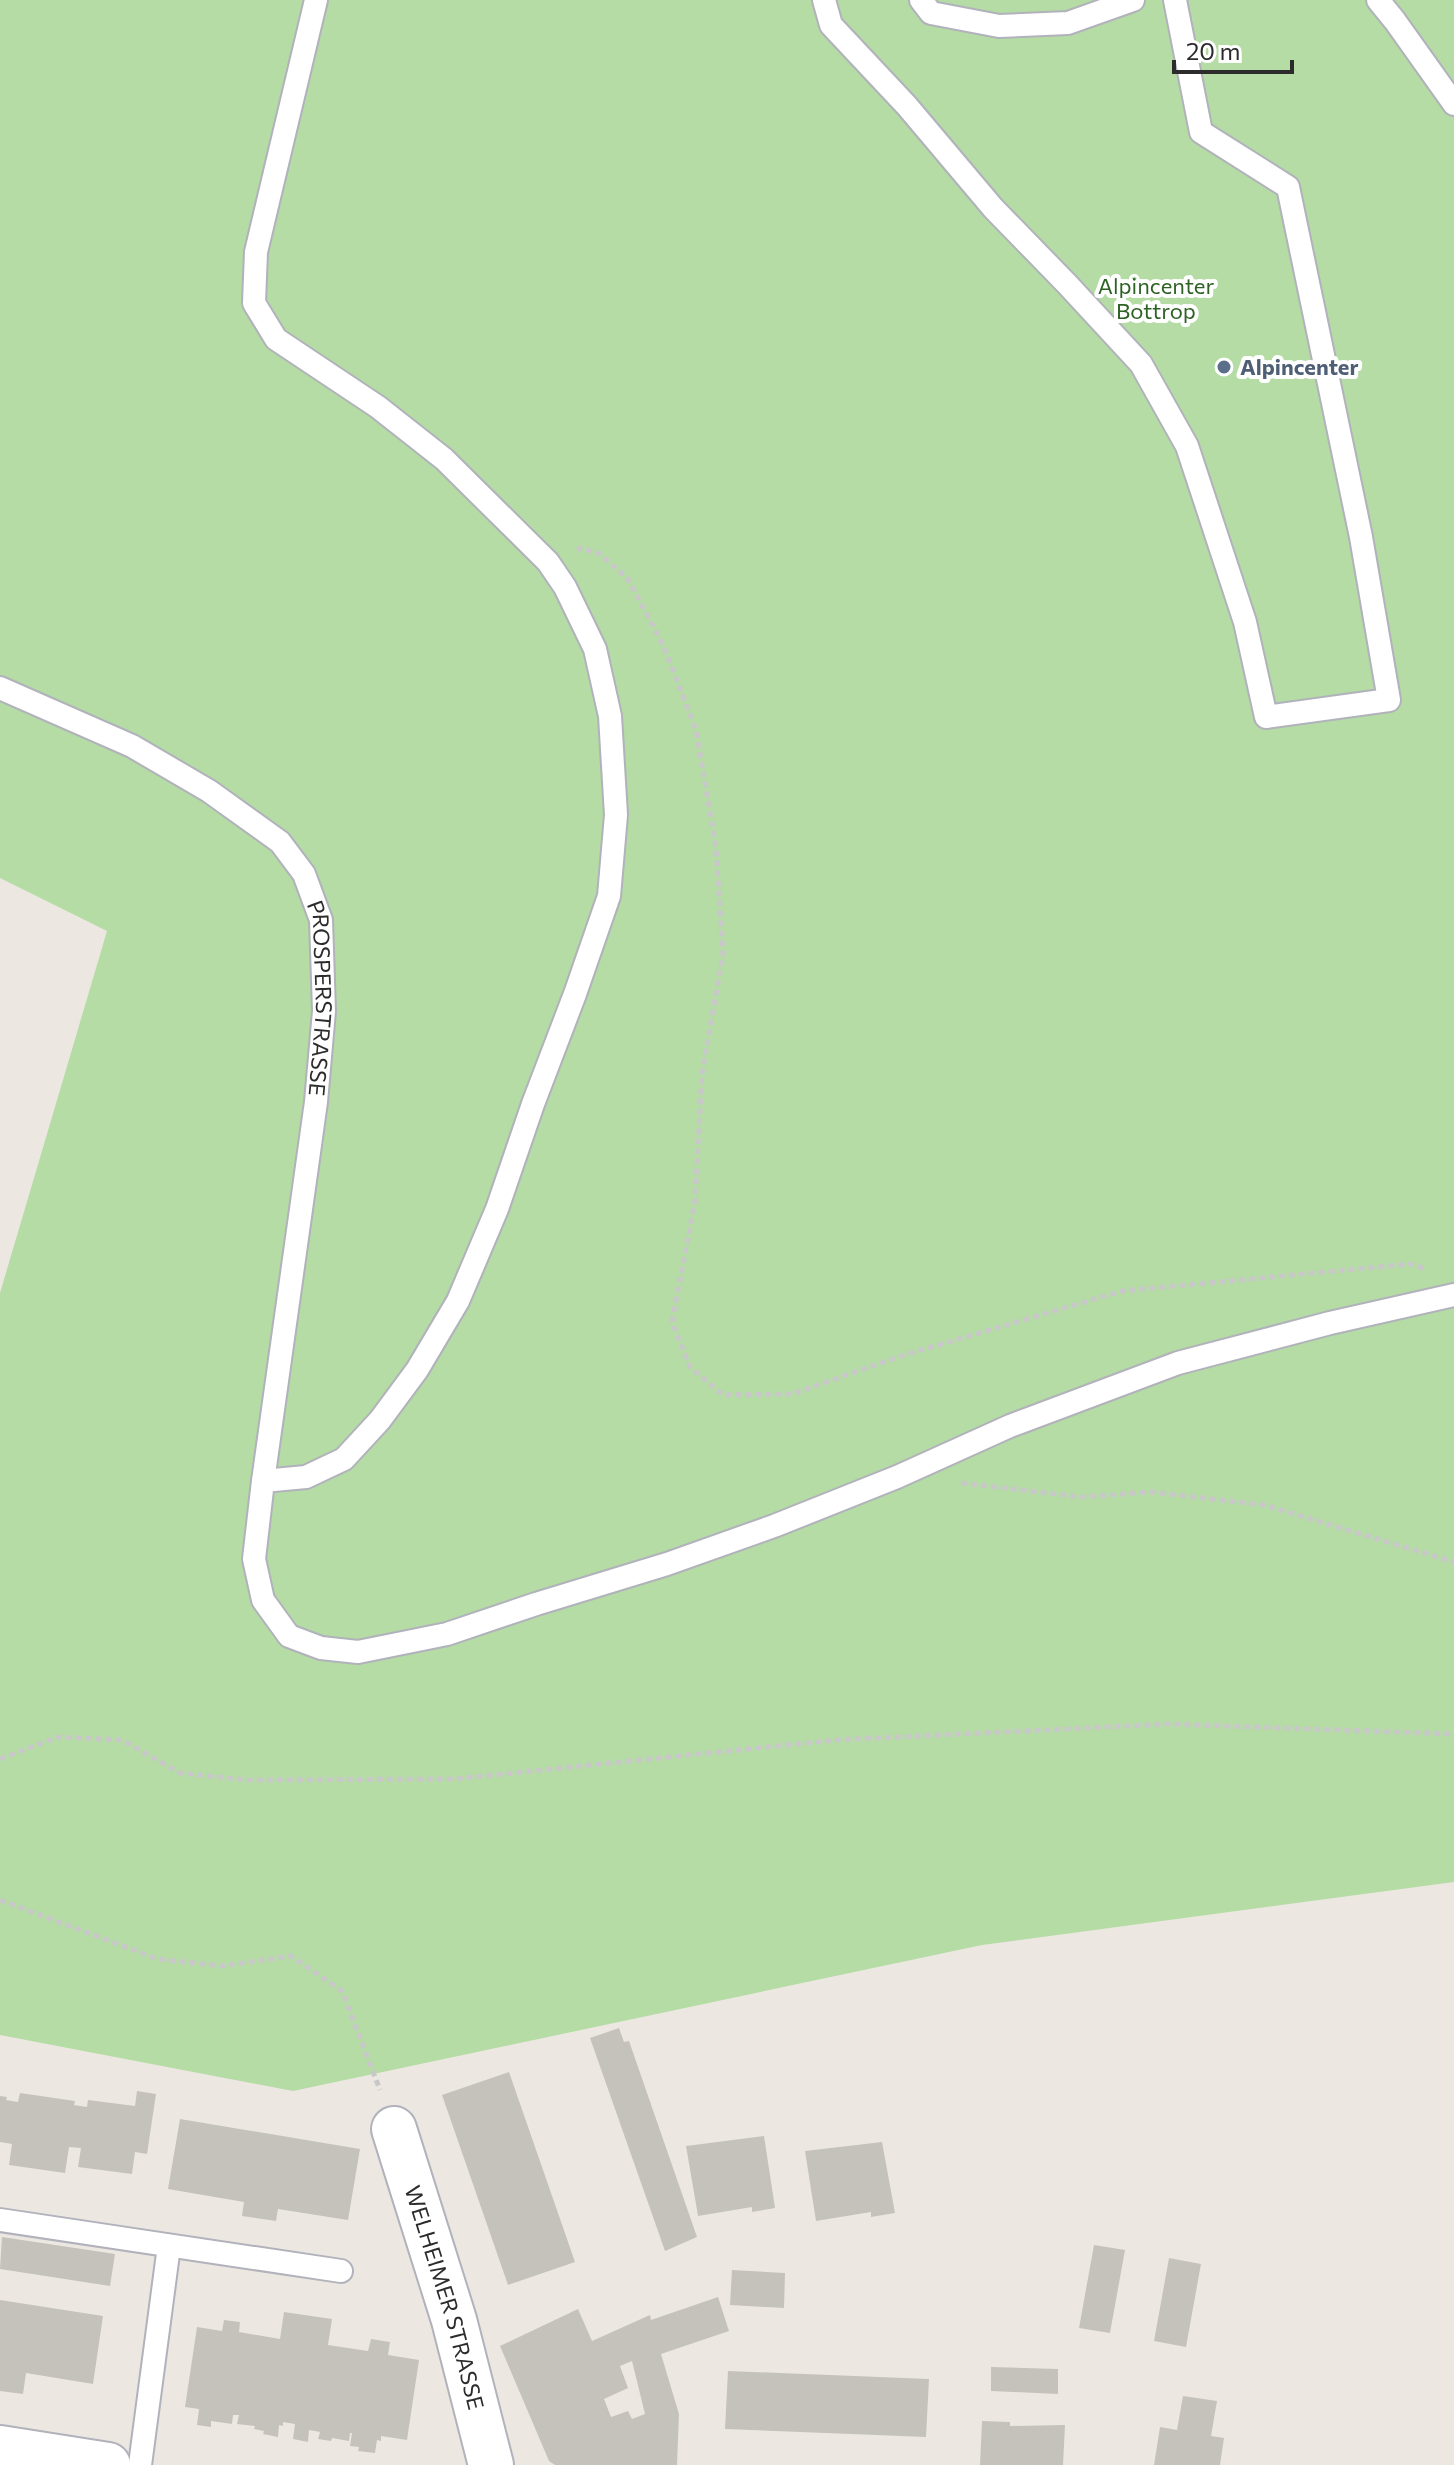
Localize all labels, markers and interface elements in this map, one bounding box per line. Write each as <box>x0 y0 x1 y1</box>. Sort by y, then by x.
scale bar <box>1174 24 1292 74</box>
text: 20 m <box>1186 36 1240 65</box>
park label: Alpincenter Bottrop <box>1098 272 1214 324</box>
place label: Alpincenter <box>1240 353 1359 380</box>
marker: Alpincenter <box>1215 358 1233 376</box>
street label: PROSPERSTRASSE <box>302 896 338 1097</box>
street label: WELHEIMER STRASSE <box>400 2182 490 2412</box>

